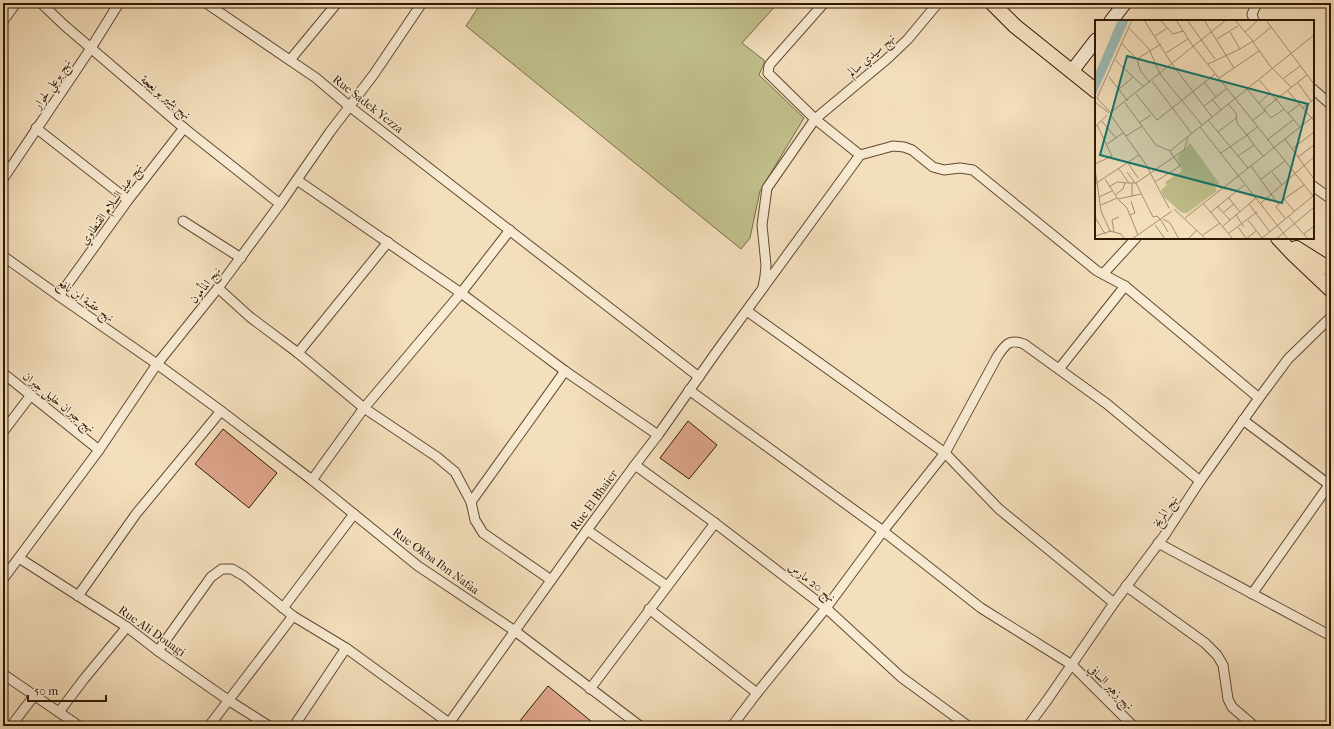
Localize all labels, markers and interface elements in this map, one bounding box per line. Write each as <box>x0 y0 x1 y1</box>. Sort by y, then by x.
inset map <box>1095 20 1314 239</box>
street label: نهج سيدي سالم <box>844 30 900 83</box>
street label: نهج بوعلي لحوار <box>30 56 78 115</box>
street label: نهج بشير بو نعجة <box>136 72 194 125</box>
street label: Rue Sadek Yezza <box>330 72 407 136</box>
street label: نهج عبد السلام القنطاوي <box>77 161 148 250</box>
street label: نهج المأمون <box>186 263 227 309</box>
street label: نهج عقبة ابن نافع <box>53 275 117 328</box>
street label: نهج جبران خليل جبران <box>18 369 98 438</box>
street label: Rue El Bhaier <box>567 466 621 533</box>
street label: نهج المريخ <box>1149 492 1184 532</box>
street label: Rue Okba Ibn Nafaa <box>390 525 482 597</box>
street label: نهج 20 مارس <box>783 559 838 608</box>
street label: Rue Ali Douagi <box>116 603 189 659</box>
street label: نهج زهير السافي <box>1082 661 1137 716</box>
scale bar <box>28 677 106 703</box>
text: 50 m <box>34 684 58 698</box>

